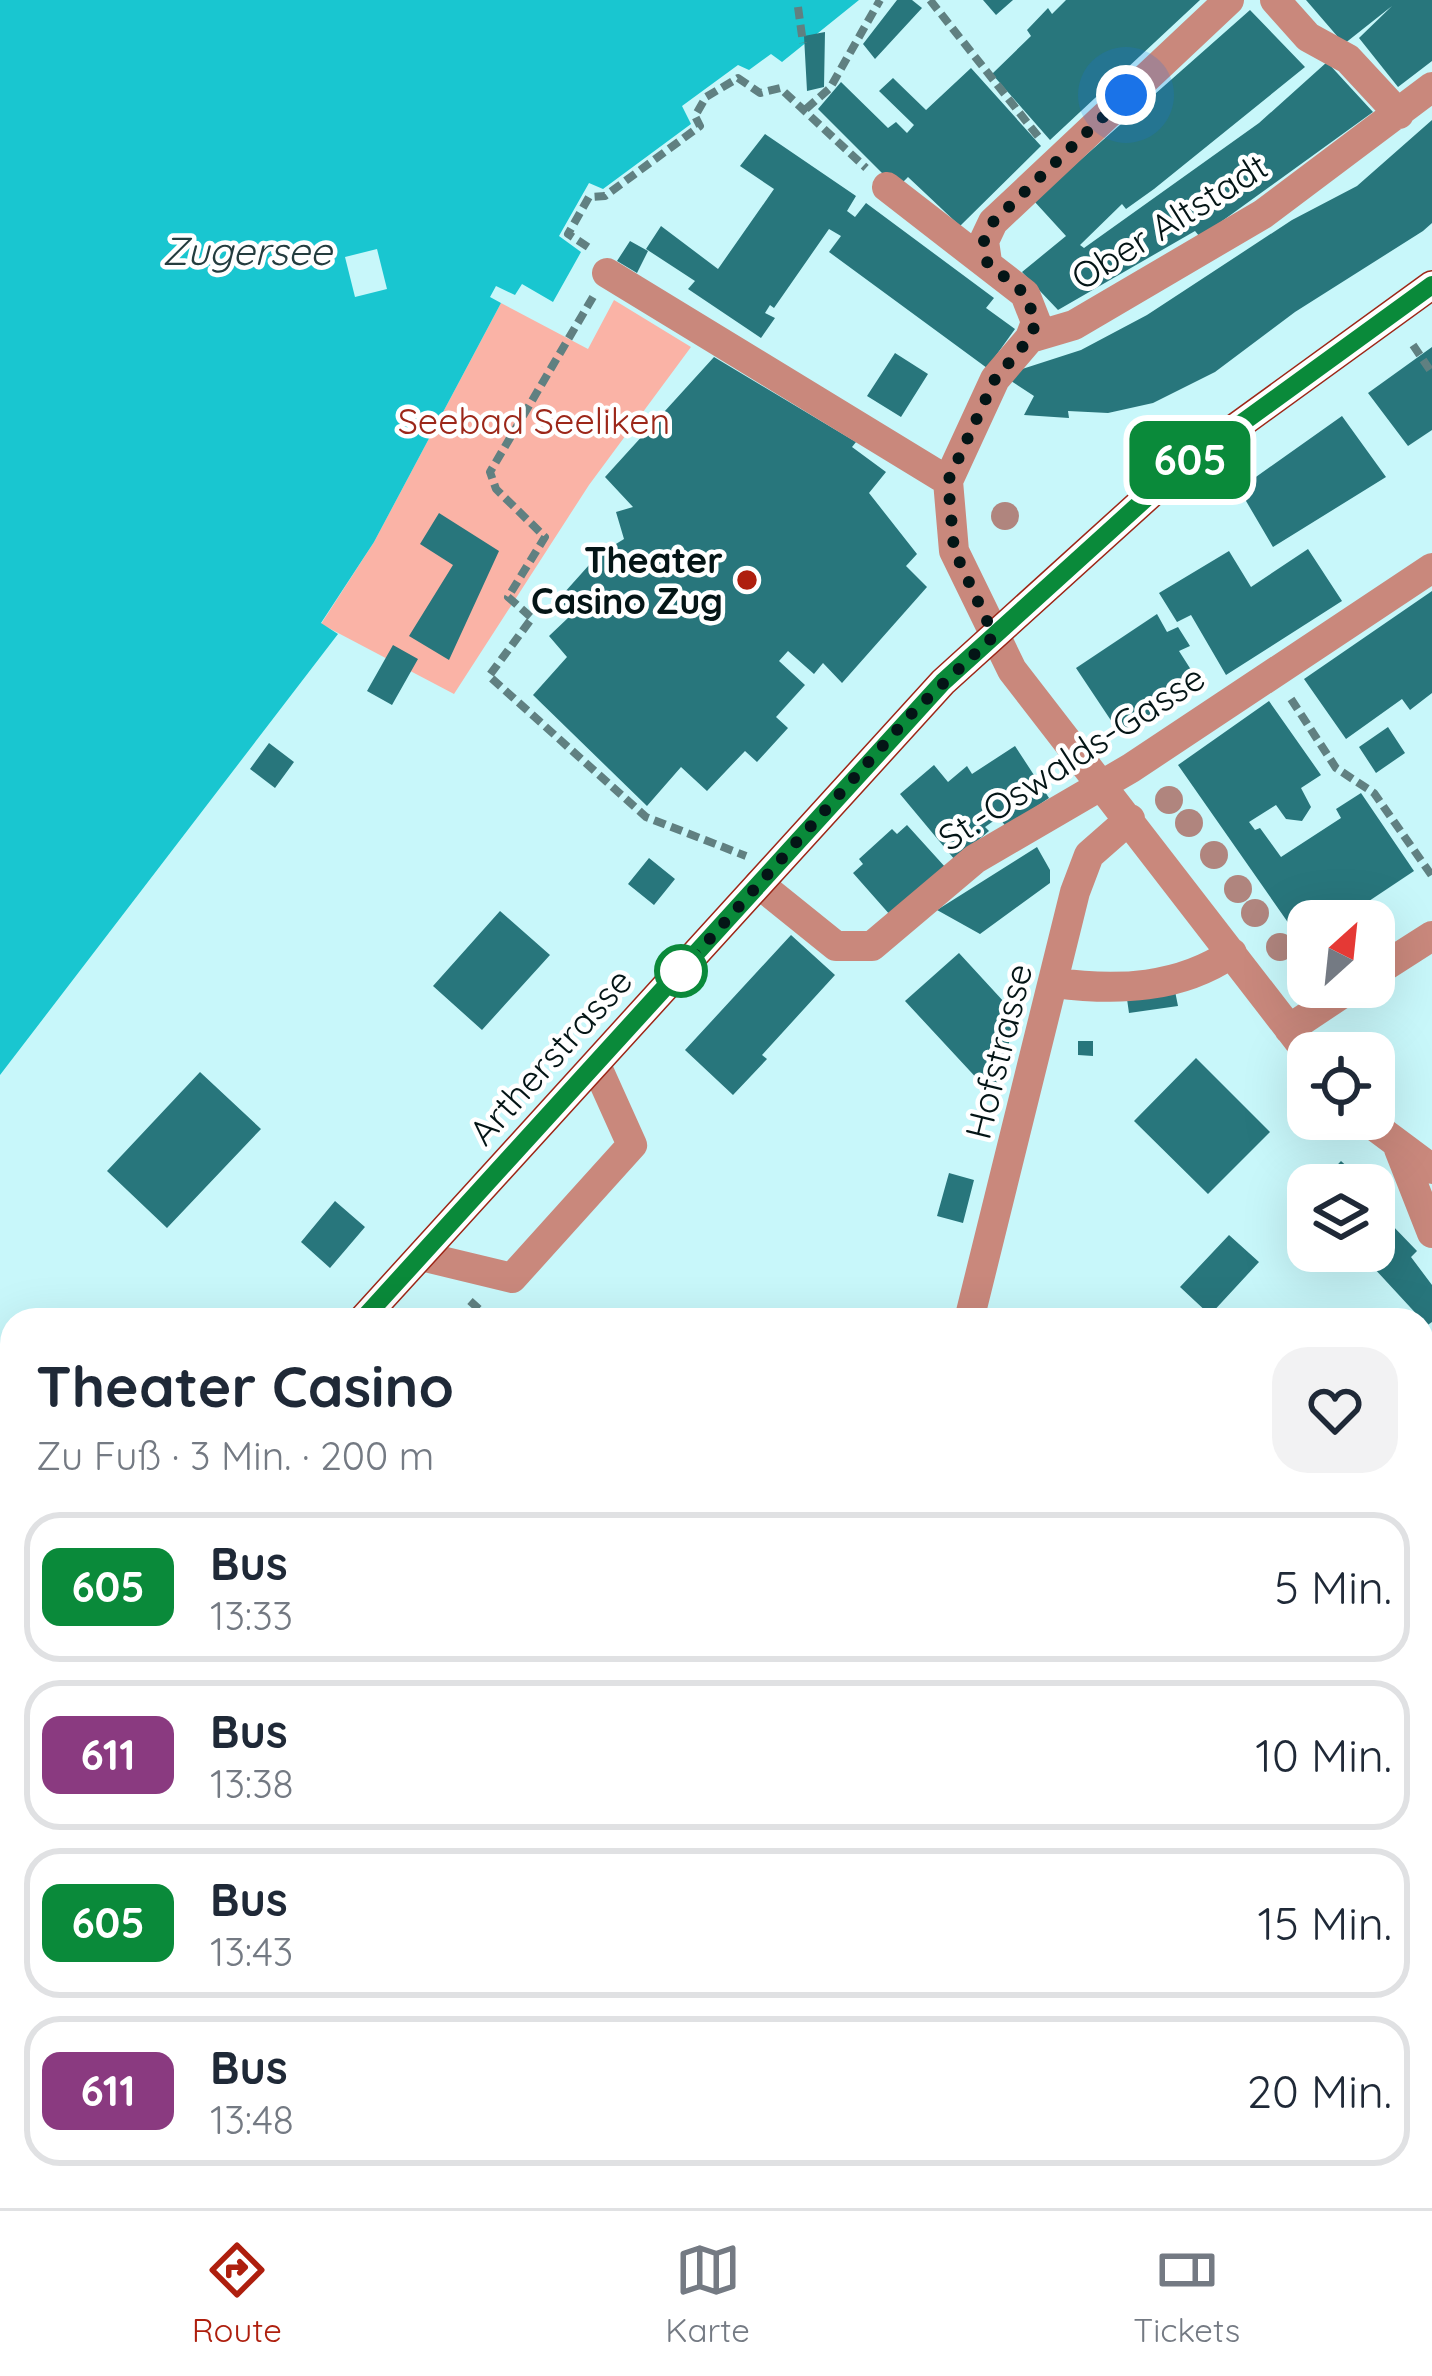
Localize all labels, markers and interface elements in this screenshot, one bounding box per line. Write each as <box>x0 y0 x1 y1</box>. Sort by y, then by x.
your location <box>1096 65 1156 125</box>
street label: Ober Altstadt <box>1063 143 1275 299</box>
water label: Zugersee <box>162 226 334 275</box>
park label: Seebad Seeliken <box>398 398 670 443</box>
line badge: 605 <box>1121 421 1259 499</box>
text: 605 <box>1153 433 1227 486</box>
place label: Theater Casino Zug <box>531 537 723 623</box>
marker: Theater Casino Zug <box>734 567 760 593</box>
street label: St.-Oswalds-Gasse <box>929 654 1213 860</box>
north arrow <box>1287 900 1395 1008</box>
map controls <box>1287 900 1395 1272</box>
unlabelled marker <box>656 946 706 996</box>
street label: Artherstrasse <box>459 958 641 1154</box>
street label: Hofstrasse <box>955 959 1041 1143</box>
button: locate <box>1287 1032 1395 1140</box>
button: layers <box>1287 1164 1395 1272</box>
button: heart <box>1272 1347 1398 1473</box>
text: Theater Casino <box>36 1350 454 1421</box>
text: Zu Fuß · 3 Min. · 200 m <box>36 1431 434 1480</box>
text: Bus <box>210 1535 288 1591</box>
text: 5 Min. <box>1274 1559 1392 1615</box>
text: 605 <box>71 1560 145 1613</box>
text: 13:33 <box>210 1591 293 1640</box>
text: Bus <box>210 1703 288 1759</box>
text: 10 Min. <box>1255 1727 1392 1783</box>
text: 611 <box>80 1728 136 1781</box>
text: 13:38 <box>210 1759 294 1808</box>
text: Bus <box>210 1871 288 1927</box>
text: 15 Min. <box>1258 1895 1392 1951</box>
text: 605 <box>71 1896 145 1949</box>
text: 13:43 <box>210 1927 293 1976</box>
text: Bus <box>210 2039 288 2095</box>
text: 20 Min. <box>1247 2063 1392 2119</box>
text: 611 <box>80 2064 136 2117</box>
text: 13:48 <box>210 2095 294 2144</box>
tab: Route <box>192 2237 282 2350</box>
tab: Karte <box>665 2237 750 2350</box>
tab: Tickets <box>1133 2237 1240 2350</box>

